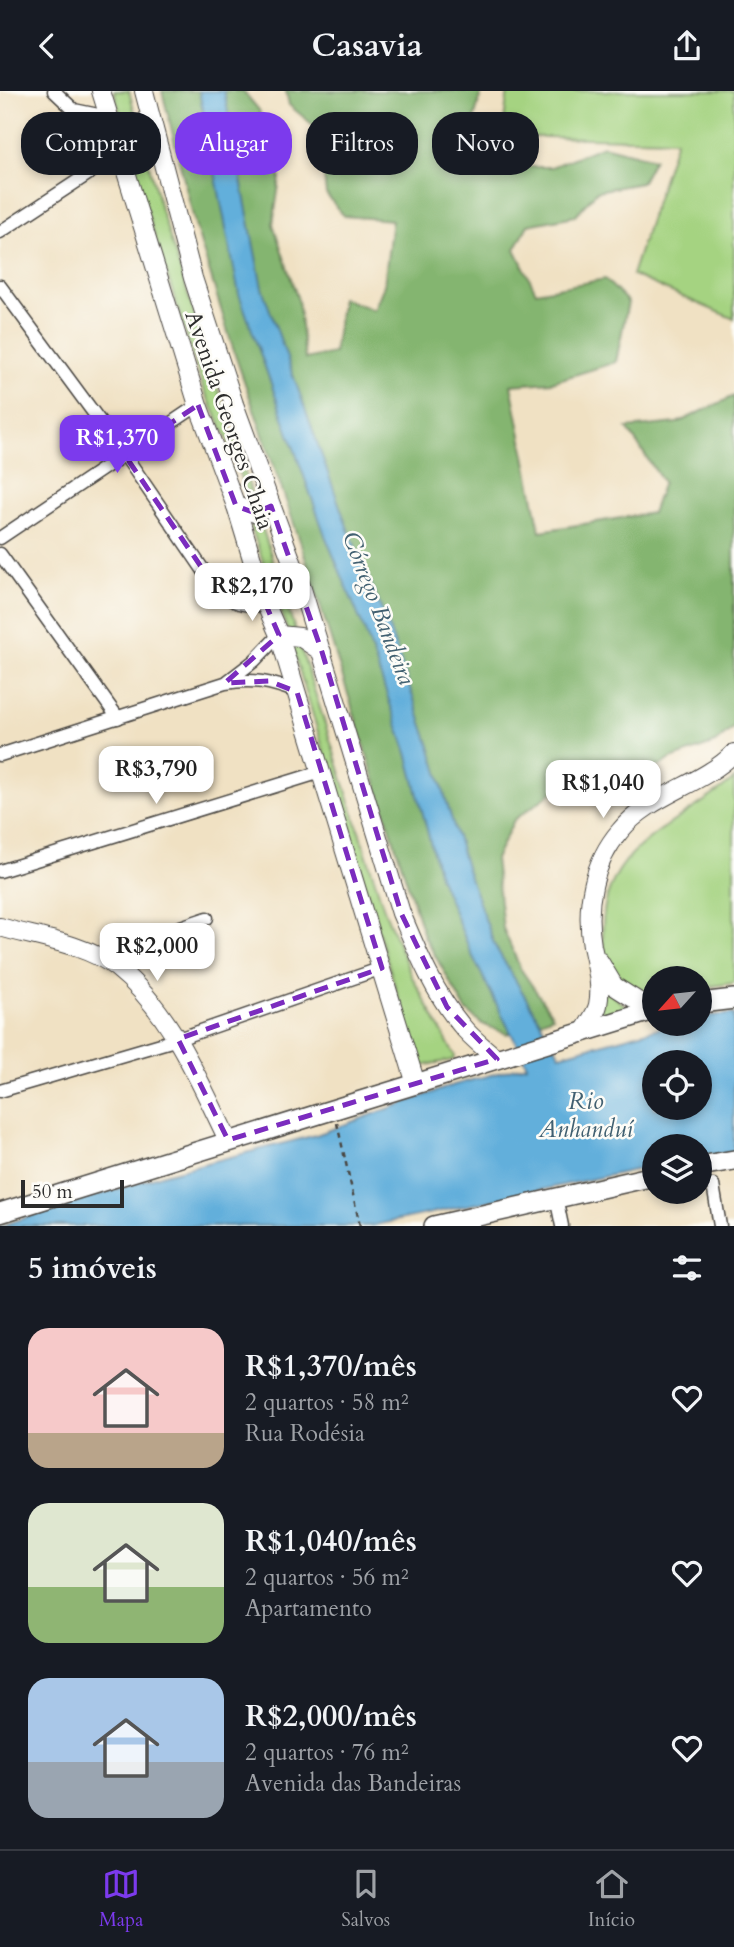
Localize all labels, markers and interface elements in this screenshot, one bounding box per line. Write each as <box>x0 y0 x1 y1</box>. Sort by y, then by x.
text: Casavia <box>311 24 423 68</box>
icon: back <box>28 27 66 65</box>
icon: share <box>668 27 706 65</box>
chip: Comprar <box>21 112 161 175</box>
chip: Alugar <box>175 112 292 175</box>
chip: Filtros <box>306 112 418 175</box>
chip: Novo <box>432 112 539 175</box>
street label: Avenida Georges Chaia <box>178 307 282 534</box>
pin: R$1,370 <box>52 415 182 475</box>
text: R$1,370 <box>76 422 158 453</box>
water label: Córrego Bandeira <box>334 527 423 690</box>
pin: R$2,170 <box>187 563 317 623</box>
text: R$2,170 <box>211 570 293 601</box>
pin: R$3,790 <box>91 747 221 806</box>
text: R$3,790 <box>115 753 197 784</box>
pin: R$1,040 <box>538 761 668 820</box>
text: R$1,040 <box>562 767 644 798</box>
pin: R$2,000 <box>92 923 222 983</box>
text: R$2,000 <box>116 930 198 961</box>
north arrow <box>642 966 712 1036</box>
map controls <box>642 966 712 1204</box>
button: locate <box>642 1050 712 1120</box>
water label: Rio Anhanduí <box>538 1085 635 1146</box>
button: layers <box>642 1134 712 1204</box>
scale bar <box>21 1177 124 1209</box>
text: 50 m <box>32 1179 73 1205</box>
text: 5 imóveis <box>28 1248 157 1289</box>
icon: filters <box>668 1249 706 1287</box>
text: R$1,370/mês <box>245 1346 417 1387</box>
icon: home <box>84 1356 168 1440</box>
icon: heart <box>668 1379 706 1417</box>
text: 2 quartos · 58 m² <box>245 1387 409 1418</box>
text: Rua Rodésia <box>245 1418 365 1449</box>
text: R$1,040/mês <box>245 1521 417 1562</box>
icon: home <box>84 1531 168 1615</box>
icon: heart <box>668 1554 706 1592</box>
text: 2 quartos · 56 m² <box>245 1562 409 1593</box>
text: Apartamento <box>245 1593 372 1624</box>
text: R$2,000/mês <box>245 1696 417 1737</box>
icon: home <box>84 1706 168 1790</box>
icon: heart <box>668 1729 706 1767</box>
text: 2 quartos · 76 m² <box>245 1737 409 1768</box>
text: Avenida das Bandeiras <box>245 1768 461 1799</box>
tab: Mapa <box>99 1865 143 1933</box>
tab: Salvos <box>341 1865 390 1933</box>
tab: Início <box>588 1865 635 1933</box>

